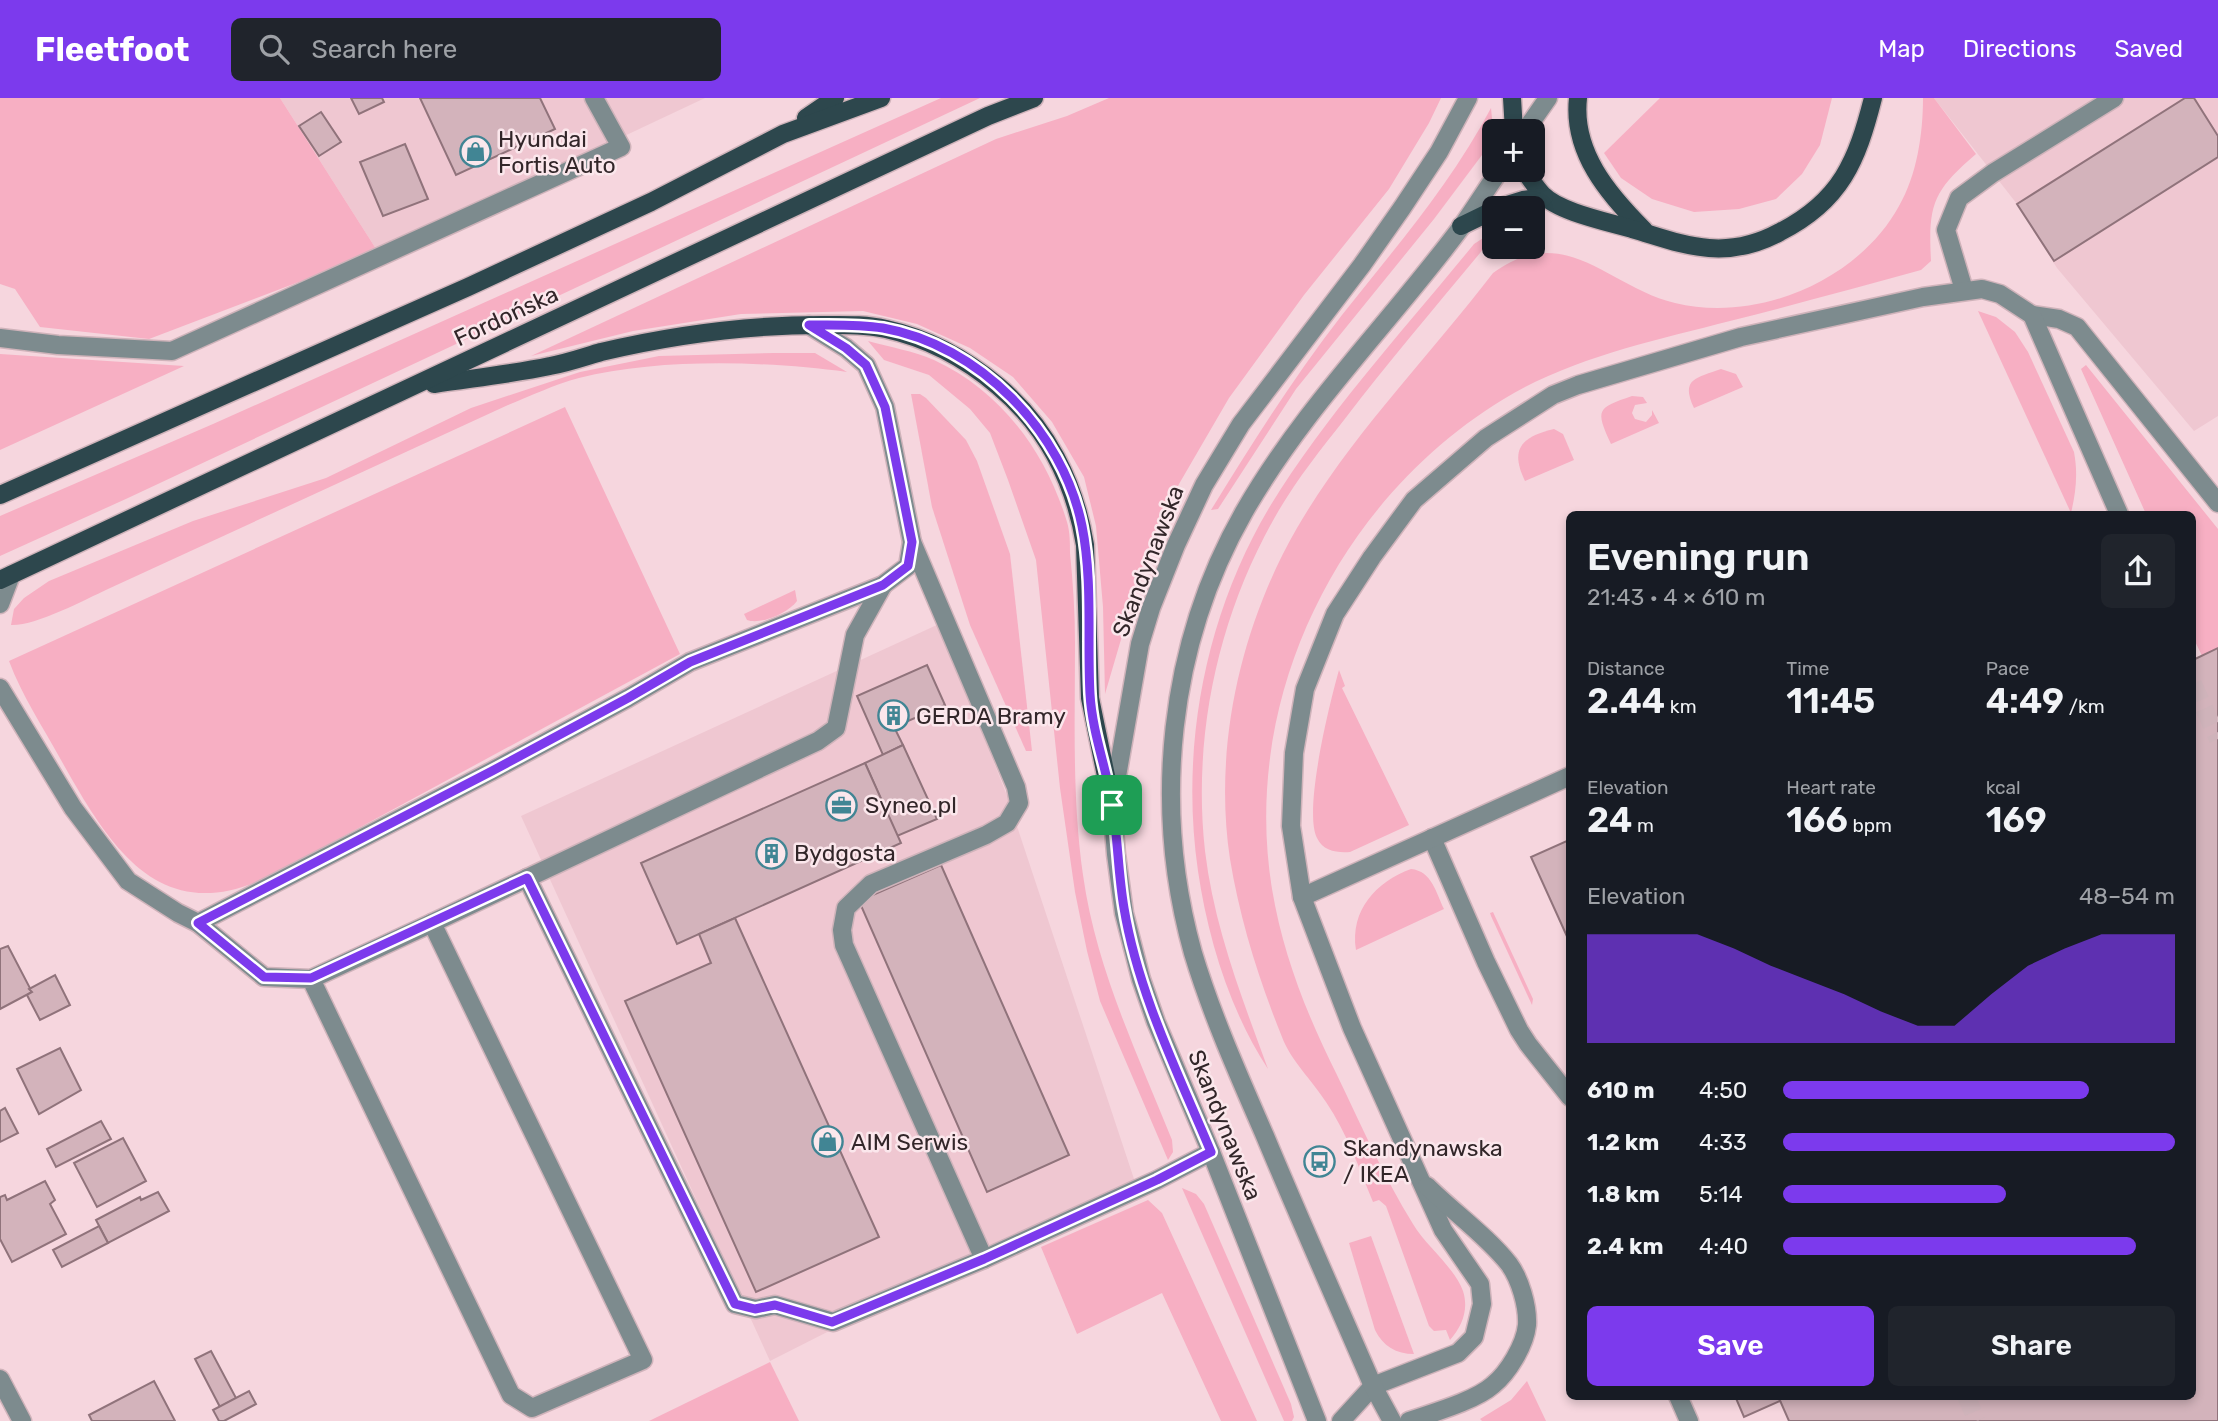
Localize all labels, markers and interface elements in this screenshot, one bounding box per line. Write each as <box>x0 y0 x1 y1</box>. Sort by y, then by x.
search box <box>231 18 721 81</box>
text: Fleetfoot <box>35 30 189 69</box>
icon: search <box>255 30 293 68</box>
text: Search here <box>311 34 457 65</box>
text: Map <box>1878 35 1925 63</box>
text: Directions <box>1963 35 2076 63</box>
text: Saved <box>2114 35 2183 63</box>
map controls <box>1482 119 1545 259</box>
button: + <box>1482 119 1545 182</box>
place label: Hyundai Fortis Auto <box>498 125 616 179</box>
shop icon: Hyundai Fortis Auto <box>458 135 492 169</box>
button: − <box>1482 196 1545 259</box>
street label: Fordońska <box>449 280 563 352</box>
street label: Skandynawska <box>1106 481 1190 641</box>
text: Evening run <box>1587 534 1810 580</box>
button: share <box>2101 534 2175 608</box>
text: 21:43 · 4 × 610 m <box>1587 583 1765 611</box>
text: Distance <box>1587 657 1665 680</box>
text: Time <box>1786 657 1829 680</box>
text: Pace <box>1986 657 2029 680</box>
text: 2.44 <box>1587 680 1665 722</box>
text: 11:45 <box>1786 680 1875 722</box>
text: 4:49 <box>1986 680 2064 722</box>
text: km <box>1665 695 1697 718</box>
text: /km <box>2064 695 2105 718</box>
building icon: GERDA Bramy <box>876 699 910 733</box>
place label: GERDA Bramy <box>916 702 1066 730</box>
pin <box>1082 775 1142 835</box>
text: Elevation <box>1587 776 1668 799</box>
text: Heart rate <box>1786 776 1876 799</box>
text: kcal <box>1986 776 2021 799</box>
icon: arrive <box>1093 786 1131 824</box>
office icon: Syneo.pl <box>825 788 859 822</box>
place label: Syneo.pl <box>865 791 957 819</box>
text: 24 <box>1587 799 1632 841</box>
text: 166 <box>1786 799 1848 841</box>
text: 169 <box>1986 799 2047 841</box>
text: m <box>1632 814 1654 837</box>
text: bpm <box>1848 814 1892 837</box>
building icon: Bydgosta <box>754 836 788 870</box>
place label: Bydgosta <box>794 839 896 867</box>
text: Elevation <box>1587 882 1686 910</box>
text: 48–54 m <box>2079 882 2175 910</box>
street label: Skandynawska <box>1182 1046 1268 1204</box>
text: 610 m <box>1587 1076 1655 1104</box>
text: 4:50 <box>1699 1076 1747 1104</box>
shop icon: AIM Serwis <box>811 1125 845 1159</box>
place label: AIM Serwis <box>851 1128 968 1156</box>
text: 1.2 km <box>1587 1128 1659 1156</box>
text: 4:33 <box>1699 1128 1747 1156</box>
place label: Skandynawska / IKEA <box>1343 1134 1503 1188</box>
bus stop icon: Skandynawska / IKEA <box>1303 1144 1337 1178</box>
text: 1.8 km <box>1587 1180 1660 1208</box>
text: 5:14 <box>1699 1180 1743 1208</box>
text: 2.4 km <box>1587 1232 1663 1260</box>
text: 4:40 <box>1699 1232 1748 1260</box>
button: Save <box>1587 1306 1874 1386</box>
button: Share <box>1888 1306 2175 1386</box>

